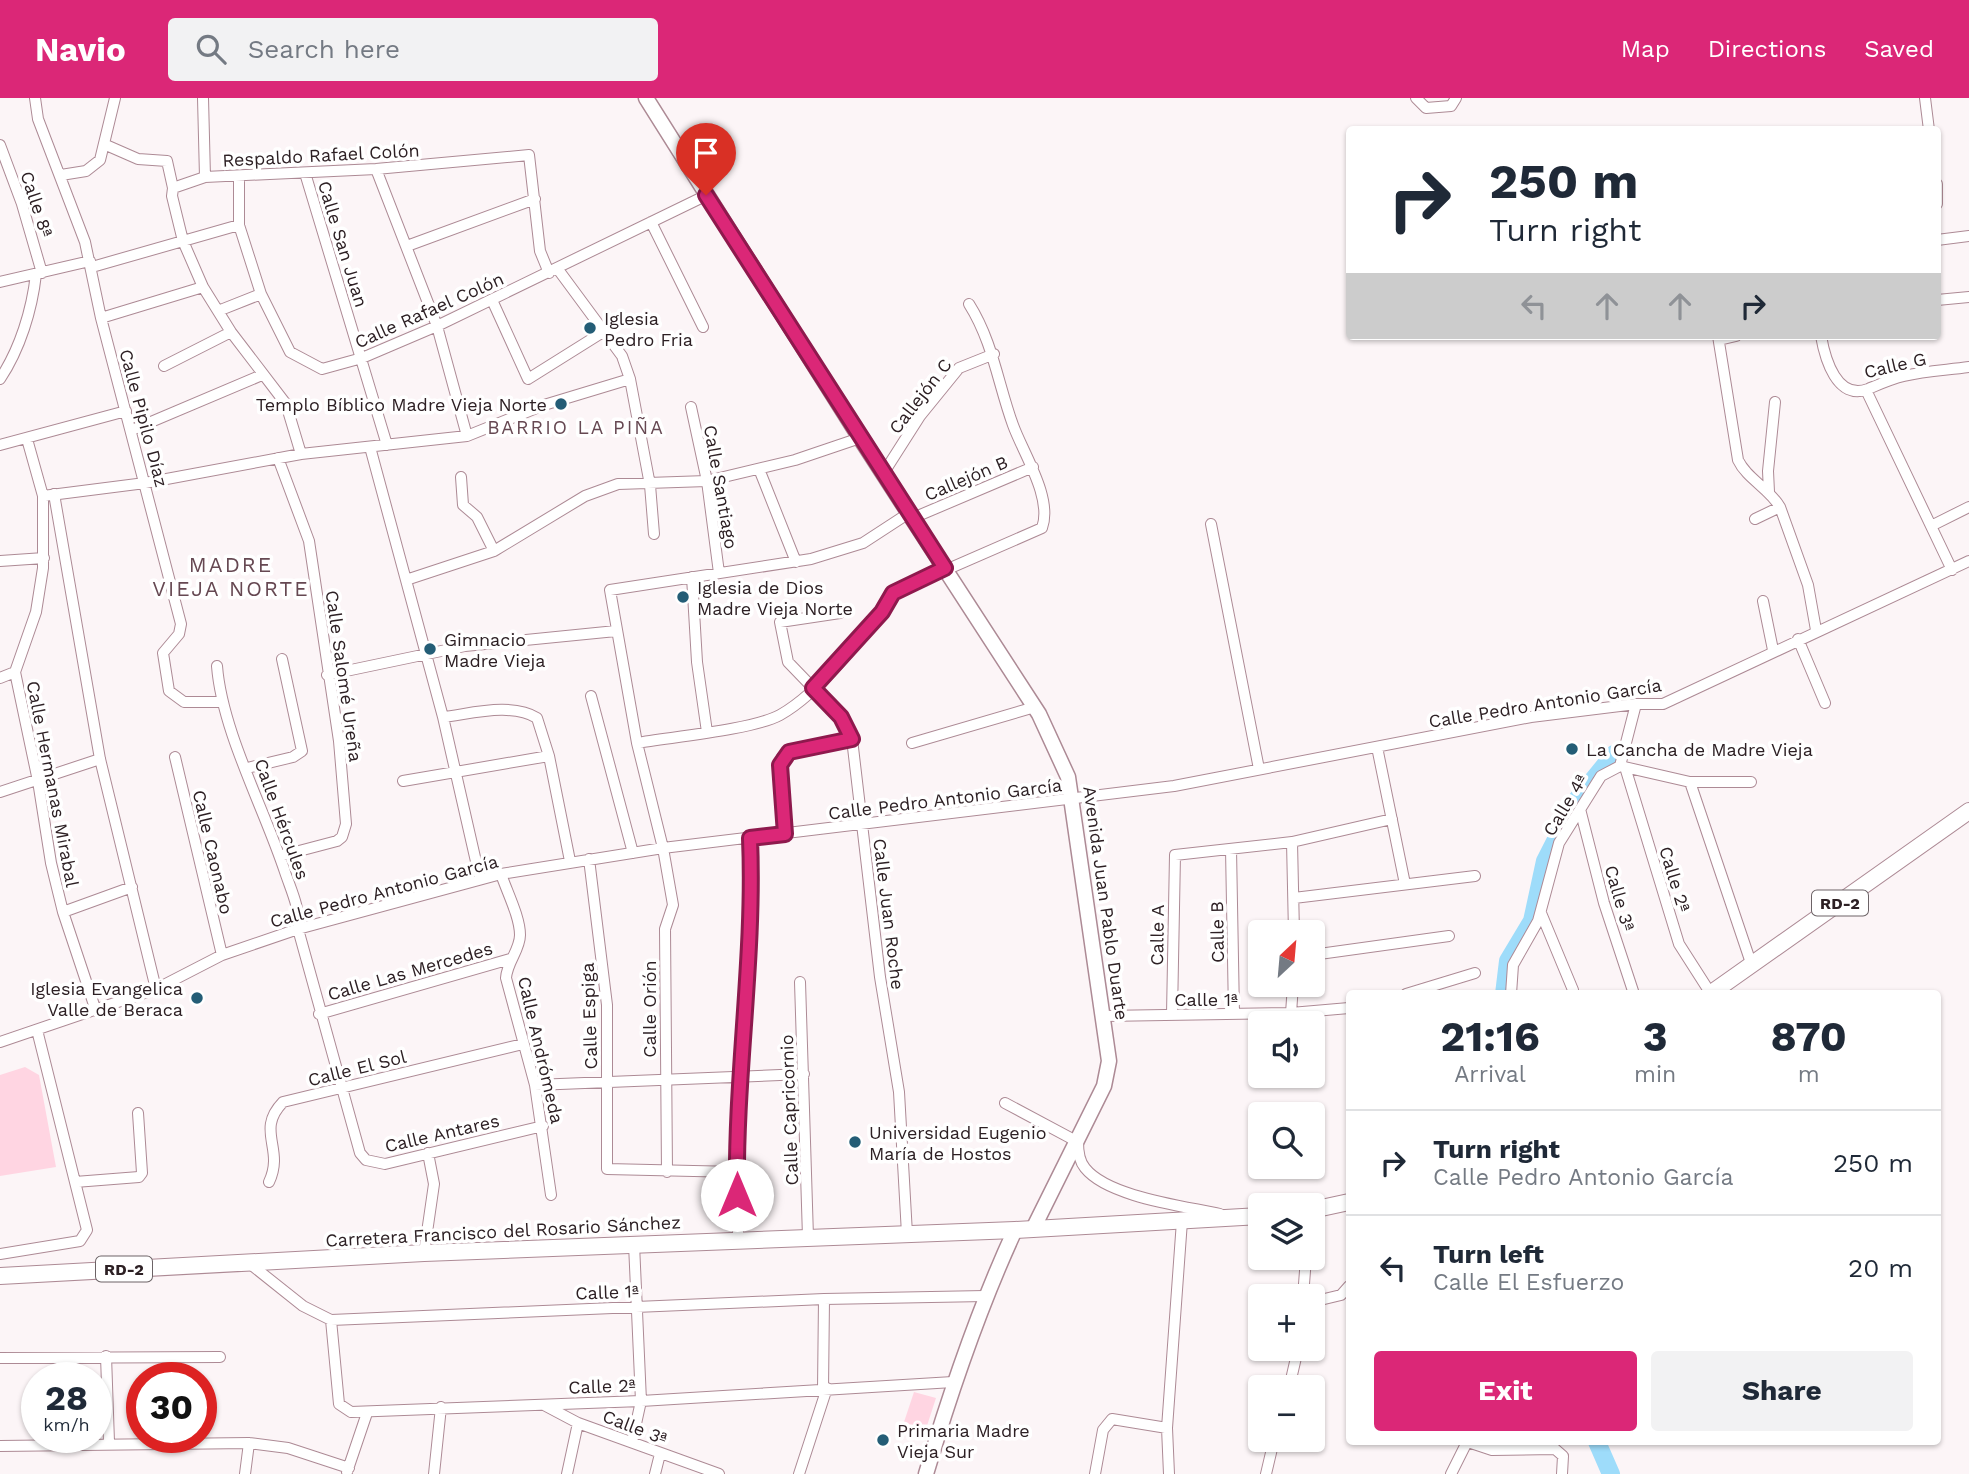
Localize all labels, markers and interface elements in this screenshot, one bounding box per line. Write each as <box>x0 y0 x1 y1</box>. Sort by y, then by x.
search box <box>168 18 658 81</box>
text: Navio <box>35 30 126 69</box>
icon: search <box>192 30 230 68</box>
text: Search here <box>248 34 400 64</box>
text: Map <box>1621 35 1670 63</box>
text: Directions <box>1708 35 1826 63</box>
text: Saved <box>1864 35 1934 63</box>
pin <box>676 123 736 195</box>
icon: arrive <box>687 134 725 172</box>
street label: Respaldo Rafael Colón <box>222 139 420 171</box>
text: 250 m <box>1489 152 1638 210</box>
icon: right <box>1374 154 1465 245</box>
street label: Calle 8ª <box>17 168 58 240</box>
street label: Calle San Juan <box>314 178 372 310</box>
text: Turn right <box>1489 211 1641 249</box>
street label: Calle Rafael Colón <box>351 268 507 352</box>
icon: left <box>1515 287 1553 325</box>
icon: ahead <box>1588 287 1626 325</box>
icon: ahead <box>1661 287 1699 325</box>
icon: right <box>1734 287 1772 325</box>
place label: Iglesia Pedro Fria <box>604 308 693 350</box>
marker: Iglesia Pedro Fria <box>582 320 598 336</box>
street label: Calle Pipilo Díaz <box>116 347 172 489</box>
street label: Calle G <box>1862 348 1928 382</box>
street label: Callejón C <box>884 354 956 438</box>
place label: Templo Bíblico Madre Vieja Norte <box>256 394 547 415</box>
marker: Templo Bíblico Madre Vieja Norte <box>553 396 569 412</box>
district label: BARRIO LA PIÑA <box>487 416 665 439</box>
street label: Calle Santiago <box>700 423 742 551</box>
street label: Callejón B <box>921 451 1011 505</box>
district label: MADRE VIEJA NORTE <box>152 552 310 601</box>
place label: Iglesia de Dios Madre Vieja Norte <box>697 577 853 619</box>
street label: Calle Salomé Ureña <box>322 589 366 763</box>
marker: Iglesia de Dios Madre Vieja Norte <box>675 589 691 605</box>
place label: Gimnacio Madre Vieja <box>444 629 546 671</box>
marker: Gimnacio Madre Vieja <box>422 641 438 657</box>
street label: Calle Pedro Antonio García <box>1427 674 1663 732</box>
street label: Calle Hermanas Mirabal <box>23 679 83 889</box>
place label: La Cancha de Madre Vieja <box>1586 739 1813 760</box>
marker: La Cancha de Madre Vieja <box>1564 741 1580 757</box>
street label: Calle Hércules <box>250 756 314 882</box>
street label: Calle 4ª <box>1539 770 1592 840</box>
street label: Calle Pedro Antonio García <box>827 774 1063 824</box>
street label: Avenida Juan Pablo Duarte <box>1079 785 1133 1021</box>
street label: Calle Caonabo <box>189 788 237 916</box>
street label: Calle Juan Roche <box>869 837 909 991</box>
street label: Calle 2ª <box>1655 844 1695 914</box>
street label: Calle Pedro Antonio García <box>268 850 500 932</box>
street label: Calle 3ª <box>1601 863 1639 933</box>
road number: RD-2 <box>1812 890 1868 916</box>
street label: Calle B <box>1206 901 1228 963</box>
street label: Calle A <box>1146 904 1168 966</box>
north arrow <box>1248 920 1325 998</box>
map controls <box>1248 920 1325 1452</box>
street label: Calle Las Mercedes <box>325 937 495 1005</box>
street label: Calle Orión <box>639 960 660 1058</box>
street label: Calle Espiga <box>577 962 601 1070</box>
street label: Calle Andrómeda <box>514 974 568 1126</box>
place label: Iglesia Evangelica Valle de Beraca <box>30 978 183 1020</box>
street label: Calle 1ª <box>1174 989 1238 1010</box>
marker: Iglesia Evangelica Valle de Beraca <box>189 990 205 1006</box>
button: sound <box>1248 1011 1325 1088</box>
text: 21:16 <box>1440 1012 1540 1061</box>
text: 3 <box>1643 1012 1668 1061</box>
text: 870 <box>1770 1012 1847 1061</box>
street label: Calle Capricornio <box>776 1034 802 1186</box>
street label: Calle El Sol <box>306 1046 409 1090</box>
text: Arrival <box>1454 1061 1526 1088</box>
text: min <box>1634 1061 1676 1088</box>
text: m <box>1798 1061 1820 1088</box>
button: search <box>1248 1102 1325 1179</box>
street label: Calle Antares <box>383 1110 501 1156</box>
place label: Universidad Eugenio María de Hostos <box>869 1122 1046 1164</box>
marker: Universidad Eugenio María de Hostos <box>847 1134 863 1150</box>
text: Turn right <box>1433 1134 1560 1164</box>
icon: right <box>1374 1144 1412 1182</box>
text: 250 m <box>1833 1148 1913 1178</box>
position arrow <box>700 1158 774 1232</box>
text: Calle Pedro Antonio García <box>1433 1164 1734 1191</box>
button: layers <box>1248 1193 1325 1270</box>
street label: Carretera Francisco del Rosario Sánchez <box>325 1211 681 1251</box>
text: Turn left <box>1433 1239 1544 1269</box>
icon: left <box>1374 1249 1412 1287</box>
text: 20 m <box>1848 1253 1913 1283</box>
road number: RD-2 <box>96 1256 152 1282</box>
text: Calle El Esfuerzo <box>1433 1269 1624 1296</box>
street label: Calle 1ª <box>575 1280 639 1304</box>
button: + <box>1248 1284 1325 1361</box>
button: Exit <box>1374 1351 1637 1431</box>
button: Share <box>1651 1351 1913 1431</box>
speed limit sign: 30 <box>126 1362 217 1453</box>
street label: Calle 2ª <box>568 1374 636 1398</box>
button: − <box>1248 1375 1325 1452</box>
text: 28 <box>45 1377 88 1419</box>
street label: Calle 3ª <box>600 1405 670 1449</box>
text: km/h <box>43 1414 90 1435</box>
place label: Primaria Madre Vieja Sur <box>897 1420 1030 1462</box>
marker: Primaria Madre Vieja Sur <box>875 1432 891 1448</box>

